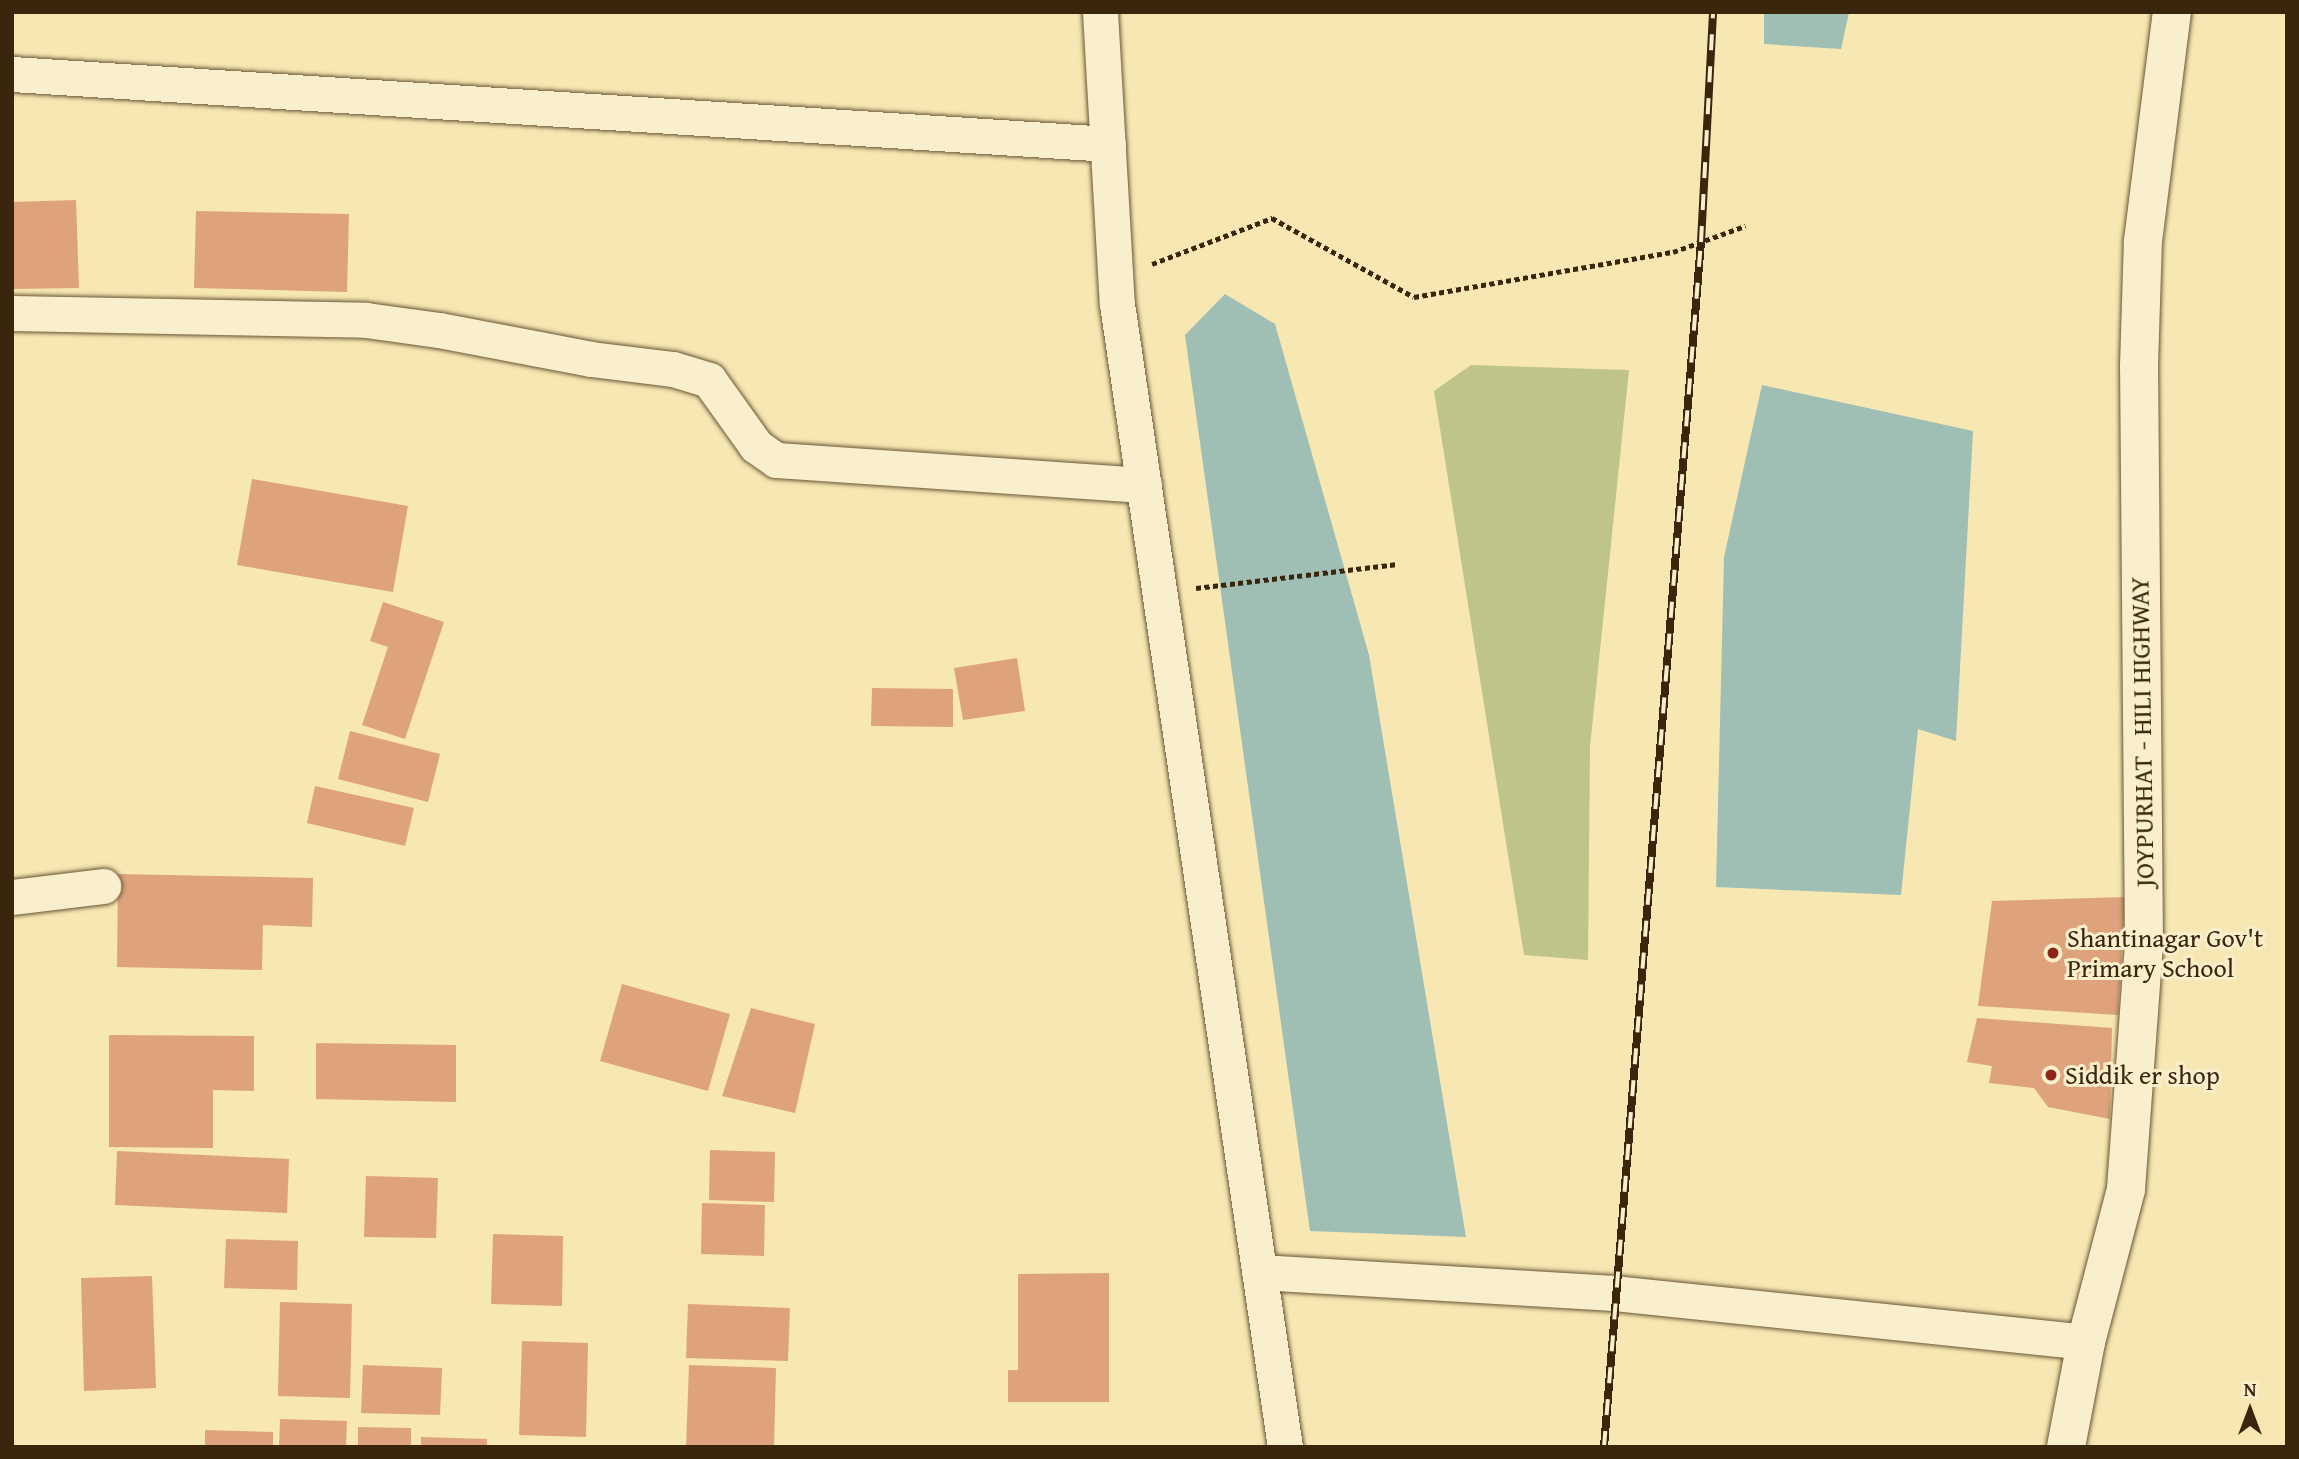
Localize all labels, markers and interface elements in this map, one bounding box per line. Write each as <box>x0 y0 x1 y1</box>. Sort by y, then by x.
street label: JOYPURHAT - HILI HIGHWAY <box>2124 577 2160 887</box>
place label: Shantinagar Gov't Primary School <box>2067 922 2263 984</box>
marker: Shantinagar Gov't Primary School <box>2045 945 2061 961</box>
place label: Siddik er shop <box>2065 1059 2220 1091</box>
marker: Siddik er shop <box>2043 1067 2059 1083</box>
north arrow <box>2215 1375 2285 1445</box>
text: N <box>2244 1375 2256 1403</box>

